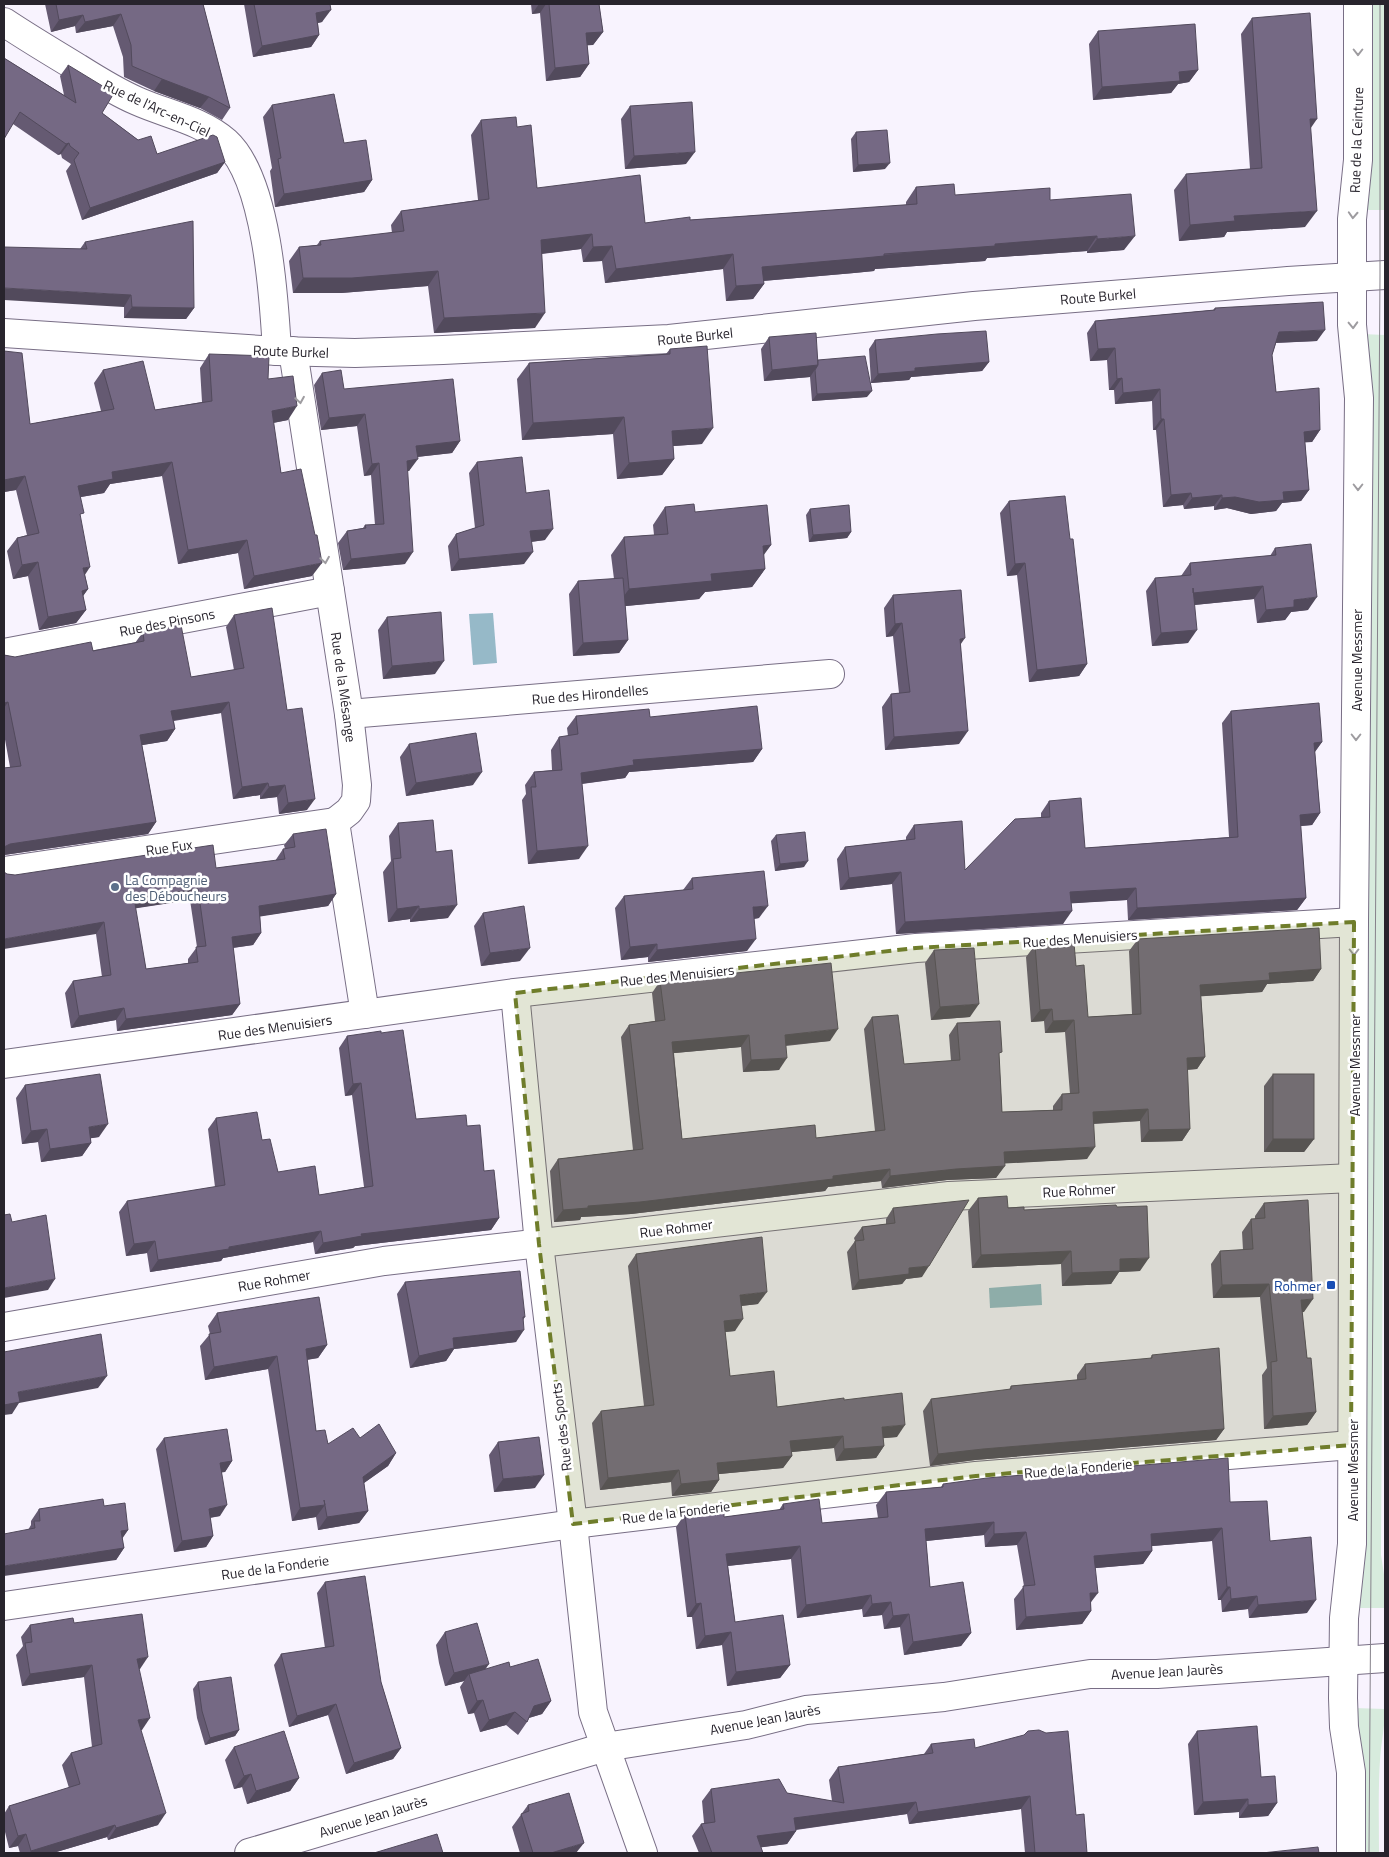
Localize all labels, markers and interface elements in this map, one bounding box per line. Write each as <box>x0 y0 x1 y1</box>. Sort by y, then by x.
one-way arrow <box>1353 49 1363 57</box>
street label: Rue de l'Arc-en-Ciel <box>100 74 214 142</box>
street label: Rue de la Ceinture <box>1344 87 1368 193</box>
one-way arrow <box>1347 211 1358 219</box>
street label: Route Burkel <box>1059 282 1137 310</box>
one-way arrow <box>1347 321 1358 329</box>
street label: Route Burkel <box>656 322 734 350</box>
street label: Route Burkel <box>253 339 329 363</box>
one-way arrow <box>294 396 305 404</box>
one-way arrow <box>1353 484 1363 492</box>
one-way arrow <box>320 556 330 564</box>
street label: Rue des Pinsons <box>117 602 217 642</box>
street label: Avenue Messmer <box>1346 609 1367 711</box>
street label: Rue de la Mésange <box>326 631 362 743</box>
street label: Rue des Hirondelles <box>531 678 649 710</box>
one-way arrow <box>1351 734 1361 742</box>
street label: Rue Fux <box>144 833 194 861</box>
place label: La Compagnie des Déboucheurs <box>125 869 227 906</box>
marker: La Compagnie des Déboucheurs <box>109 881 121 893</box>
street label: Rue des Menuisiers <box>1022 924 1138 952</box>
one-way arrow <box>1349 949 1359 957</box>
street label: Rue des Menuisiers <box>619 959 735 991</box>
street label: Rue des Menuisiers <box>217 1009 333 1045</box>
street label: Avenue Messmer <box>1344 1014 1365 1116</box>
street label: Rue Rohmer <box>1042 1178 1116 1202</box>
street label: Rue Rohmer <box>638 1213 714 1243</box>
street label: Rue Rohmer <box>236 1263 312 1297</box>
place label: Rohmer <box>1274 1275 1321 1296</box>
marker: Rohmer <box>1325 1279 1337 1291</box>
street label: Rue des Sports <box>545 1382 577 1472</box>
street label: Avenue Messmer <box>1342 1419 1363 1521</box>
street label: Rue de la Fonderie <box>1023 1453 1133 1483</box>
street label: Rue de la Fonderie <box>621 1495 731 1529</box>
street label: Rue de la Fonderie <box>220 1549 330 1585</box>
street label: Avenue Jean Jaurès <box>1110 1658 1224 1684</box>
street label: Avenue Jean Jaurès <box>708 1698 822 1740</box>
street label: Avenue Jean Jaurès <box>316 1790 430 1842</box>

